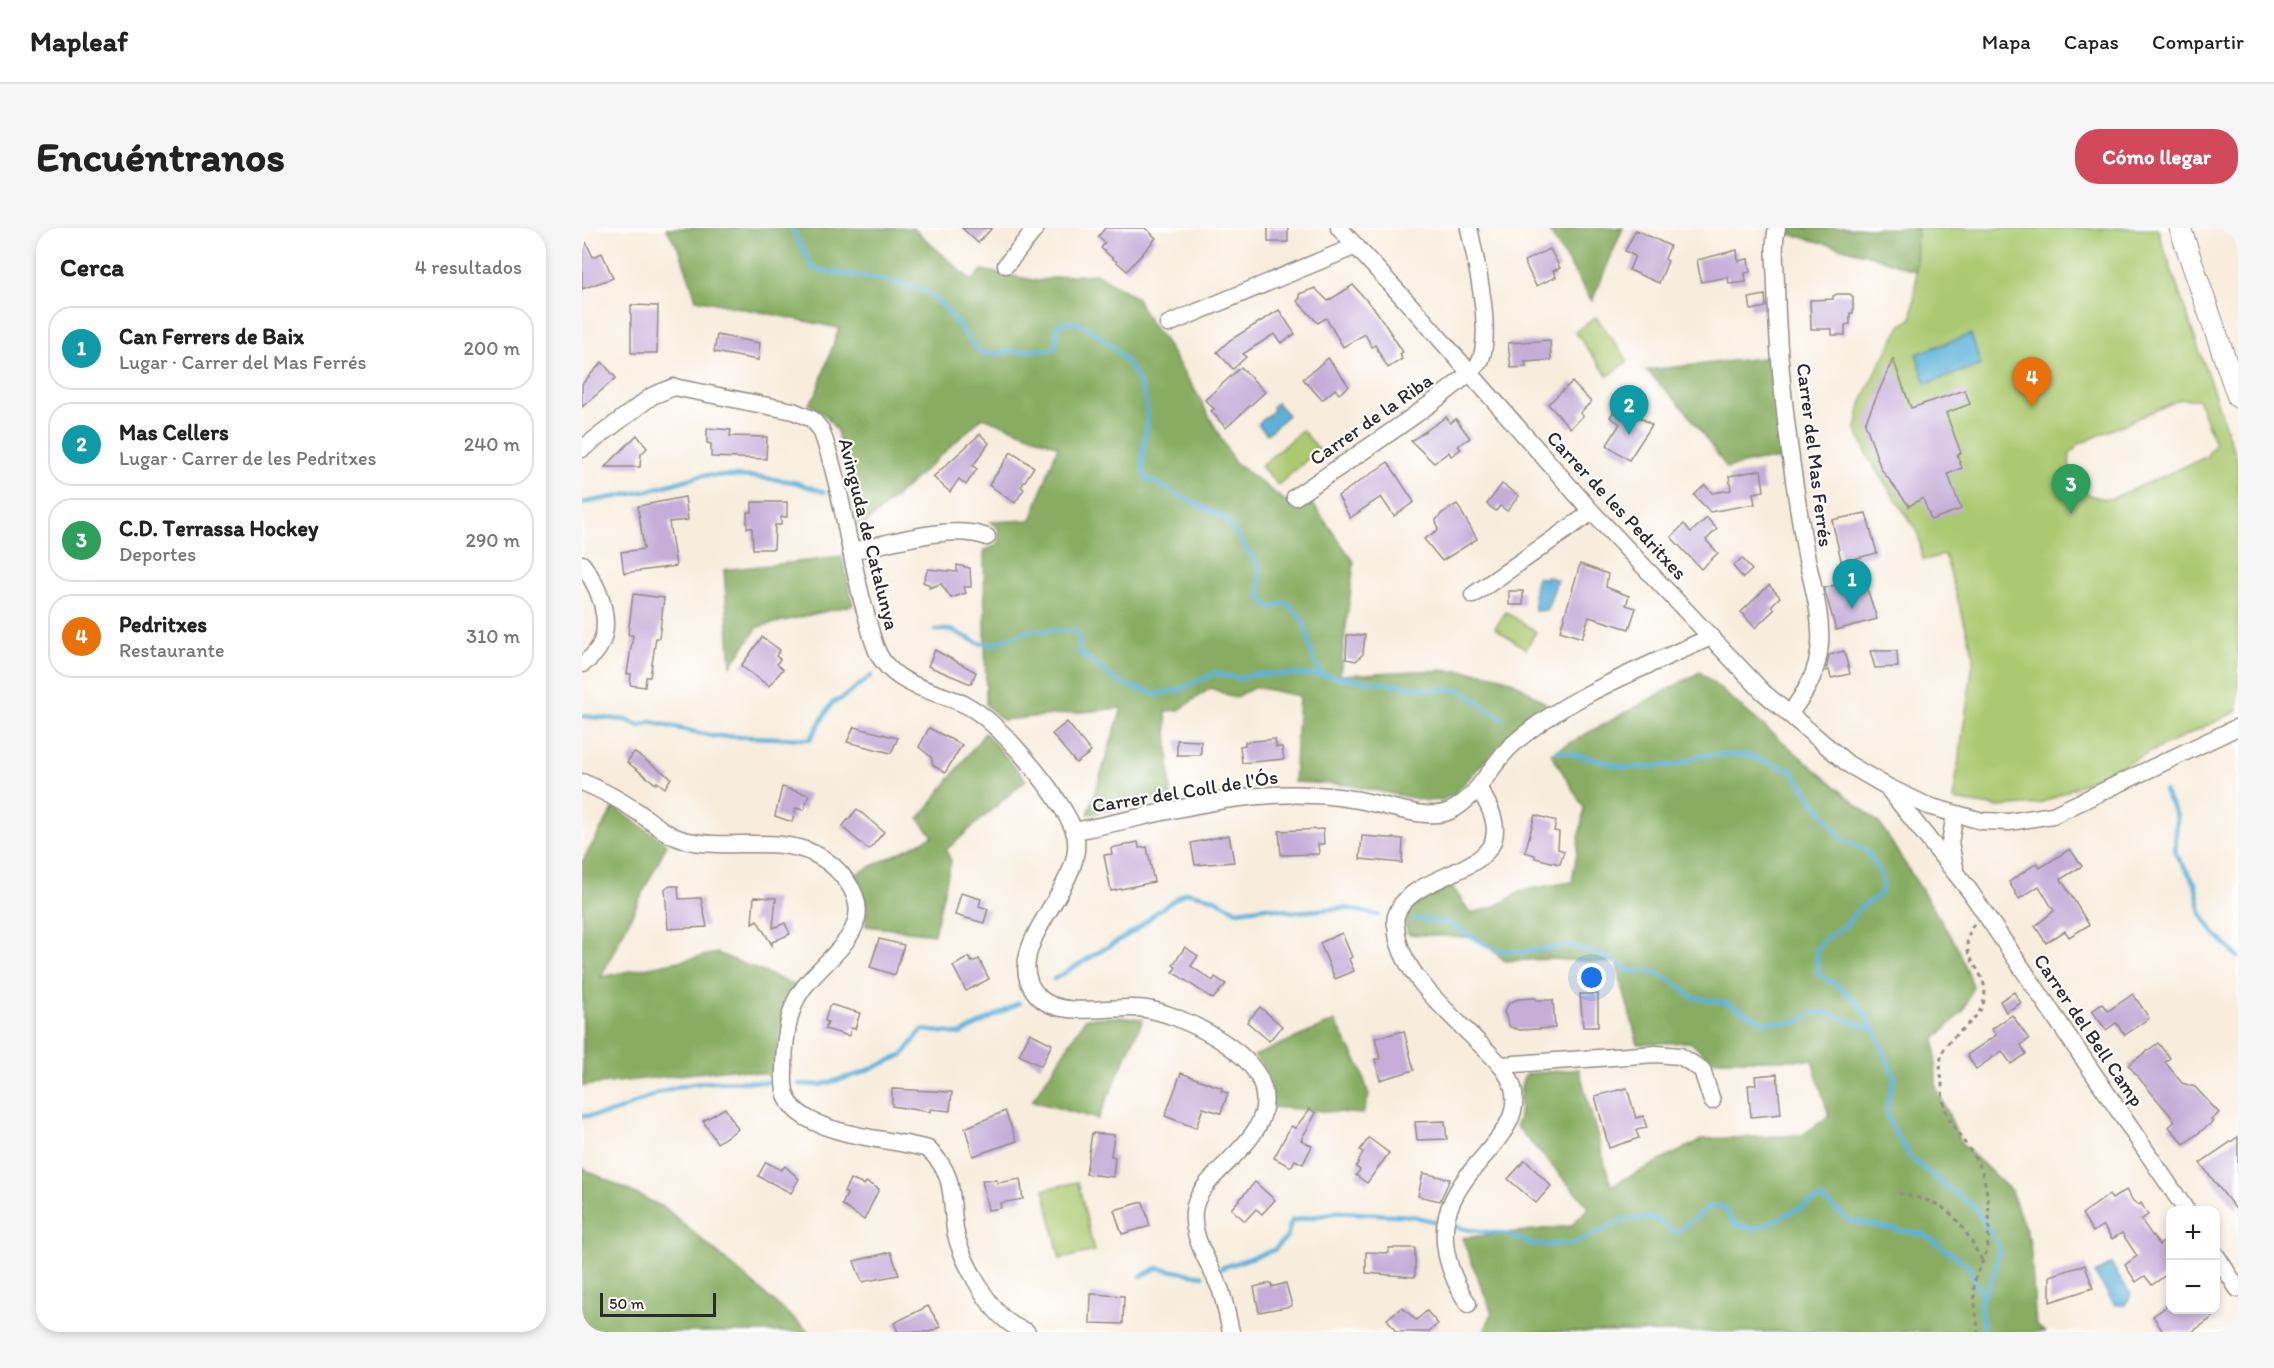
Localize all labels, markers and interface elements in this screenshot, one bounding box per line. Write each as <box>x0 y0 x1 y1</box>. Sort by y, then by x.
text: Mapleaf <box>30 24 128 58</box>
text: Mapa <box>1982 29 2031 54</box>
text: Capas <box>2064 29 2119 54</box>
text: Compartir <box>2152 29 2244 54</box>
button: Cómo llegar <box>2075 129 2238 184</box>
text: Encuéntranos <box>36 131 285 182</box>
text: Cerca <box>60 251 124 283</box>
text: 4 resultados <box>415 255 522 279</box>
text: Can Ferrers de Baix <box>119 323 304 350</box>
text: 1 <box>77 336 86 360</box>
text: 200 m <box>464 336 520 360</box>
text: Lugar · Carrer del Mas Ferrés <box>119 350 366 374</box>
pin: 4 <box>2012 358 2052 407</box>
street label: Carrer del Mas Ferrés <box>1792 362 1838 548</box>
street label: Carrer de la Riba <box>1305 367 1438 470</box>
pin: 2 <box>1610 386 1648 435</box>
text: Mas Cellers <box>119 419 229 446</box>
street label: Carrer de les Pedritxes <box>1542 425 1692 585</box>
text: 2 <box>76 432 87 456</box>
text: 240 m <box>464 432 520 456</box>
street label: Avinguda de Catalunya <box>834 436 904 632</box>
text: Lugar · Carrer de les Pedritxes <box>119 446 376 470</box>
pin: 3 <box>2052 464 2090 514</box>
text: C.D. Terrassa Hockey <box>119 515 318 542</box>
text: 3 <box>76 528 87 552</box>
text: 290 m <box>465 528 520 552</box>
text: Deportes <box>119 542 196 566</box>
pin: 1 <box>1832 560 1872 609</box>
text: Pedritxes <box>119 611 207 638</box>
text: 4 <box>75 624 88 648</box>
text: 310 m <box>466 624 520 648</box>
text: Restaurante <box>119 638 224 662</box>
street label: Carrer del Coll de l'Ós <box>1090 764 1280 818</box>
street label: Carrer del Bell Camp <box>2029 949 2149 1111</box>
your location <box>1577 963 1606 992</box>
map controls <box>2166 1206 2220 1314</box>
button: + <box>2166 1206 2220 1260</box>
button: − <box>2166 1260 2220 1314</box>
scale bar <box>600 1290 716 1318</box>
text: 50 m <box>609 1294 644 1313</box>

